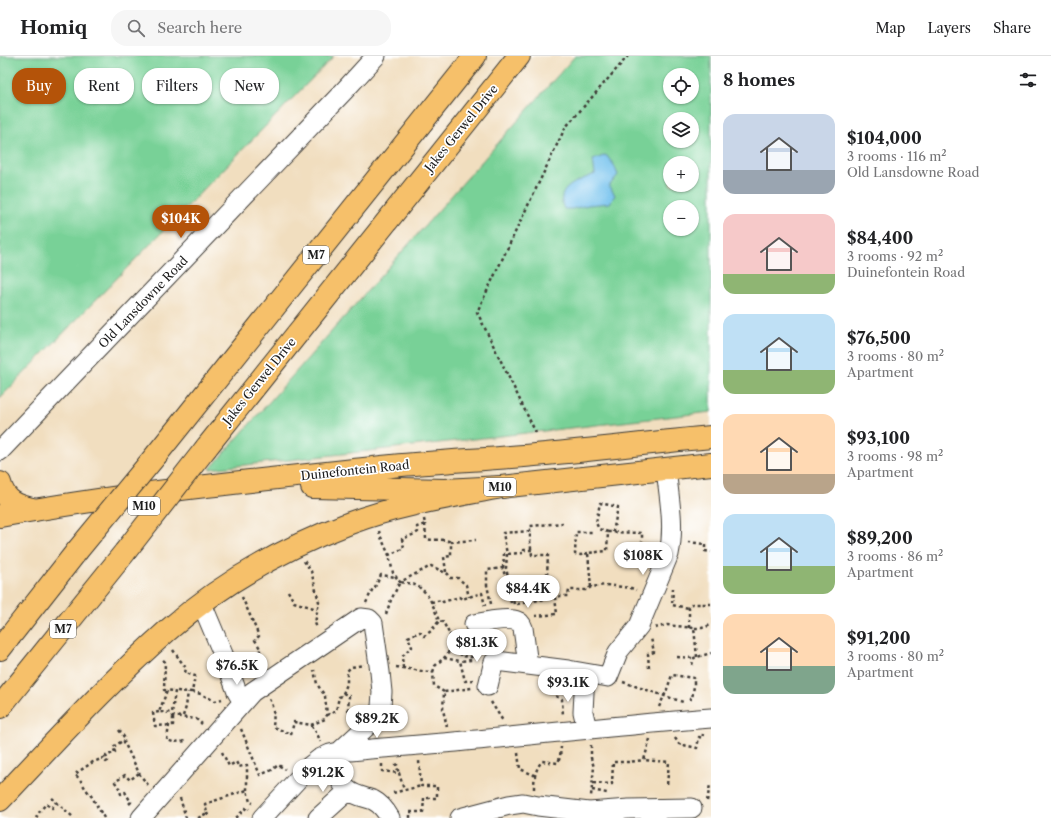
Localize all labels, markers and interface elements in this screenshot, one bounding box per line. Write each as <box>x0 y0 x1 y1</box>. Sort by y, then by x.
search box <box>111 10 391 46</box>
text: Homiq <box>20 16 87 39</box>
icon: search <box>125 17 147 39</box>
text: Search here <box>157 18 242 37</box>
text: Map <box>875 19 905 37</box>
text: Layers <box>927 19 971 37</box>
text: Share <box>993 19 1031 37</box>
chip: Buy <box>12 68 66 104</box>
chip: Rent <box>74 68 134 104</box>
chip: Filters <box>142 68 212 104</box>
chip: New <box>220 68 279 104</box>
map controls <box>663 68 699 236</box>
button: locate <box>663 68 699 104</box>
icon: filters <box>1017 69 1039 91</box>
text: 8 homes <box>723 70 795 90</box>
street label: Jakes Gerwel Drive <box>420 81 501 176</box>
button: layers <box>663 112 699 148</box>
text: $104,000 <box>847 128 922 148</box>
icon: home <box>755 130 803 178</box>
text: 3 rooms · 116 m² <box>847 148 947 164</box>
button: + <box>663 156 699 192</box>
text: Old Lansdowne Road <box>847 164 979 180</box>
button: − <box>663 200 699 236</box>
pin: $104K <box>153 205 209 239</box>
text: $104K <box>161 210 201 226</box>
text: $84,400 <box>847 228 913 248</box>
icon: home <box>755 230 803 278</box>
road number: M7 <box>303 246 329 264</box>
text: 3 rooms · 92 m² <box>847 248 943 264</box>
street label: Old Lansdowne Road <box>95 252 191 351</box>
text: Duinefontein Road <box>847 264 965 280</box>
text: $76,500 <box>847 328 911 348</box>
icon: home <box>755 330 803 378</box>
street label: Jakes Gerwel Drive <box>218 334 299 429</box>
text: 3 rooms · 80 m² <box>847 348 944 364</box>
text: Apartment <box>847 364 914 380</box>
text: $93,100 <box>847 428 910 448</box>
icon: home <box>755 430 803 478</box>
text: 3 rooms · 98 m² <box>847 448 943 464</box>
street label: Duinefontein Road <box>300 457 411 483</box>
text: Apartment <box>847 464 914 480</box>
road number: M10 <box>484 478 516 496</box>
road number: M10 <box>128 497 160 515</box>
text: $89,200 <box>847 528 913 548</box>
icon: home <box>755 530 803 578</box>
pin: $108K <box>615 542 671 576</box>
text: $108K <box>623 547 663 563</box>
text: 3 rooms · 86 m² <box>847 548 943 564</box>
text: Apartment <box>847 564 914 580</box>
pin: $84.4K <box>495 575 561 609</box>
text: $84.4K <box>506 580 550 596</box>
road number: M7 <box>50 620 76 638</box>
text: $91,200 <box>847 628 911 648</box>
pin: $81.3K <box>444 629 510 663</box>
icon: home <box>755 630 803 678</box>
text: $81.3K <box>456 634 498 650</box>
text: 3 rooms · 80 m² <box>847 648 944 664</box>
pin: $76.5K <box>204 652 270 686</box>
text: $76.5K <box>216 657 258 673</box>
text: Apartment <box>847 664 914 680</box>
pin: $93.1K <box>535 669 601 703</box>
text: $93.1K <box>547 674 589 690</box>
pin: $89.2K <box>344 705 410 739</box>
text: $89.2K <box>355 710 399 726</box>
pin: $91.2K <box>290 759 356 793</box>
text: $91.2K <box>302 764 344 780</box>

